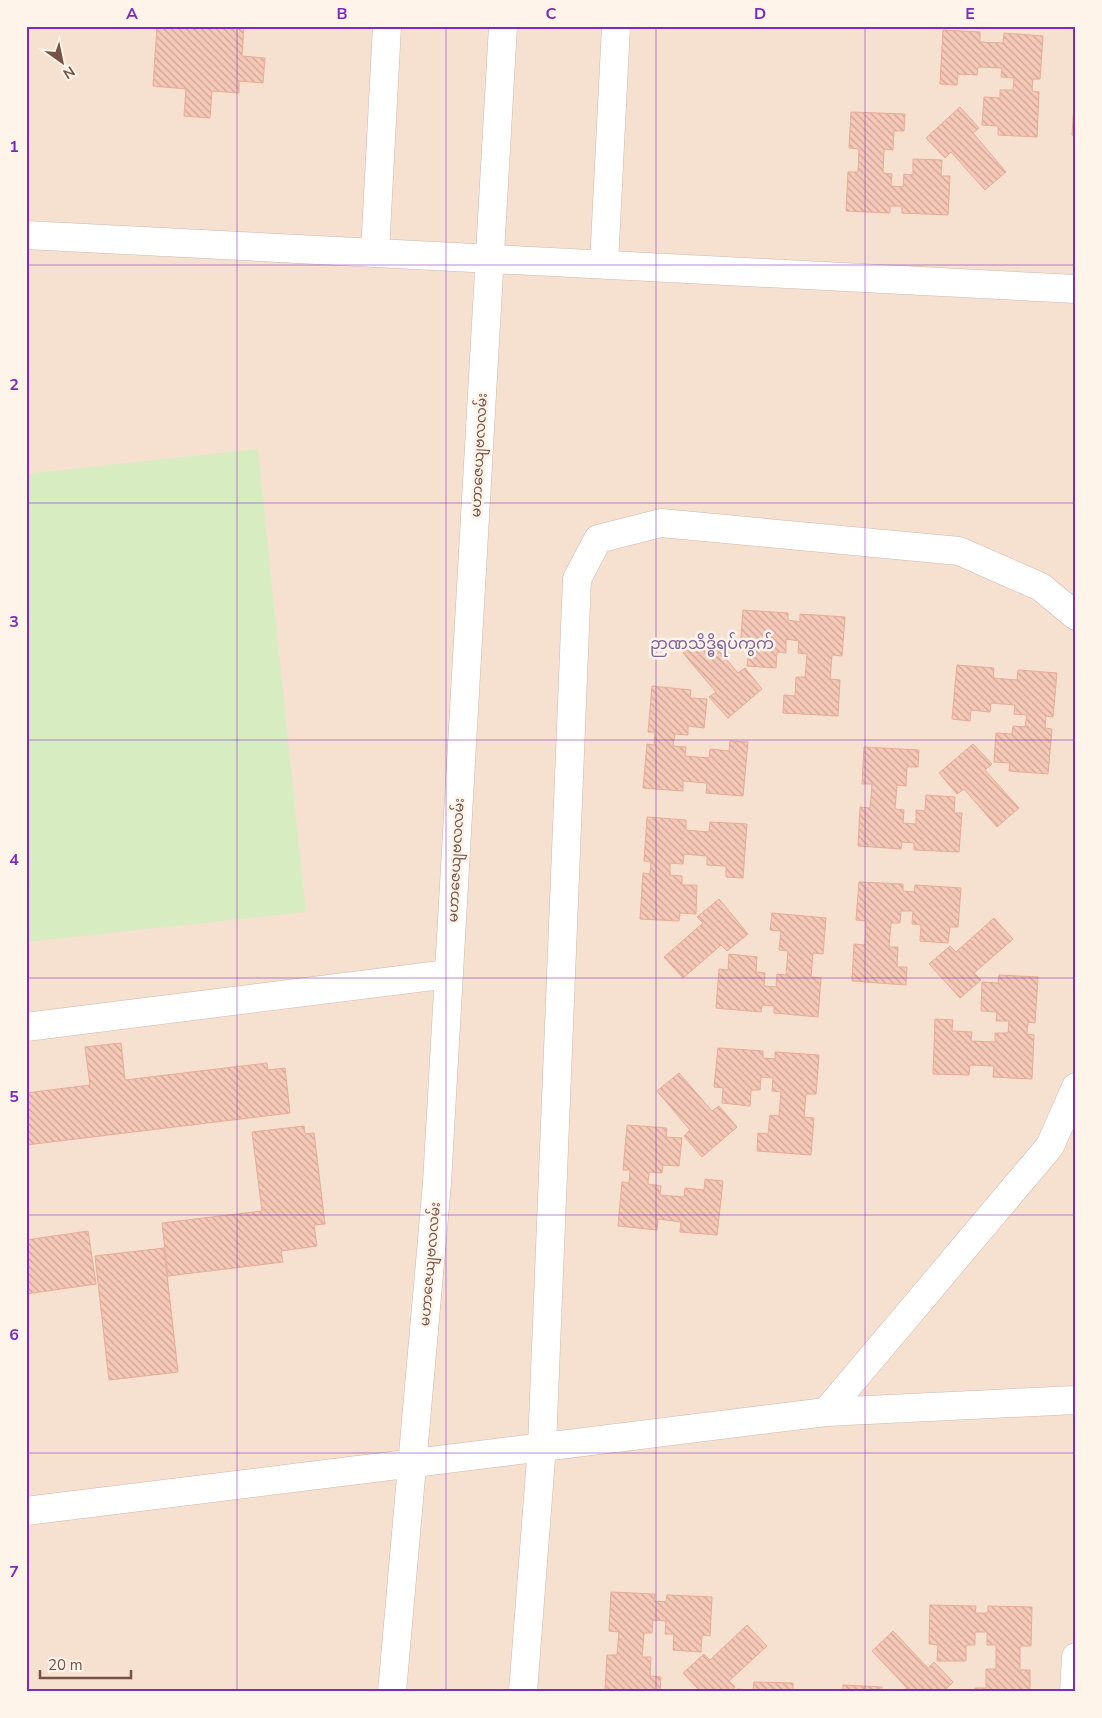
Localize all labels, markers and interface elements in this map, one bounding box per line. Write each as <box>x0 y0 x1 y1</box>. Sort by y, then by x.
text: A <box>126 3 138 25</box>
text: B <box>336 3 348 25</box>
text: C <box>546 3 557 25</box>
text: D <box>754 3 766 25</box>
text: E <box>965 3 975 25</box>
north arrow <box>38 38 88 88</box>
text: N <box>59 62 78 83</box>
text: 1 <box>9 136 19 158</box>
text: 2 <box>9 374 19 396</box>
street label: မဟာဇေယျဗလလမ်း <box>465 392 494 518</box>
text: 3 <box>9 611 19 633</box>
district label: ဉာဏသိဒ္ဓိရပ်ကွက် <box>650 632 774 657</box>
street label: မဟာဇေယျဗလလမ်း <box>442 797 471 923</box>
text: 4 <box>9 849 19 871</box>
text: 5 <box>9 1086 19 1108</box>
street label: မဟာဇေယျဗလလမ်း <box>414 1201 447 1327</box>
text: 6 <box>9 1324 19 1346</box>
text: 7 <box>9 1561 19 1583</box>
scale bar <box>40 1648 131 1680</box>
text: 20 m <box>48 1655 83 1675</box>

